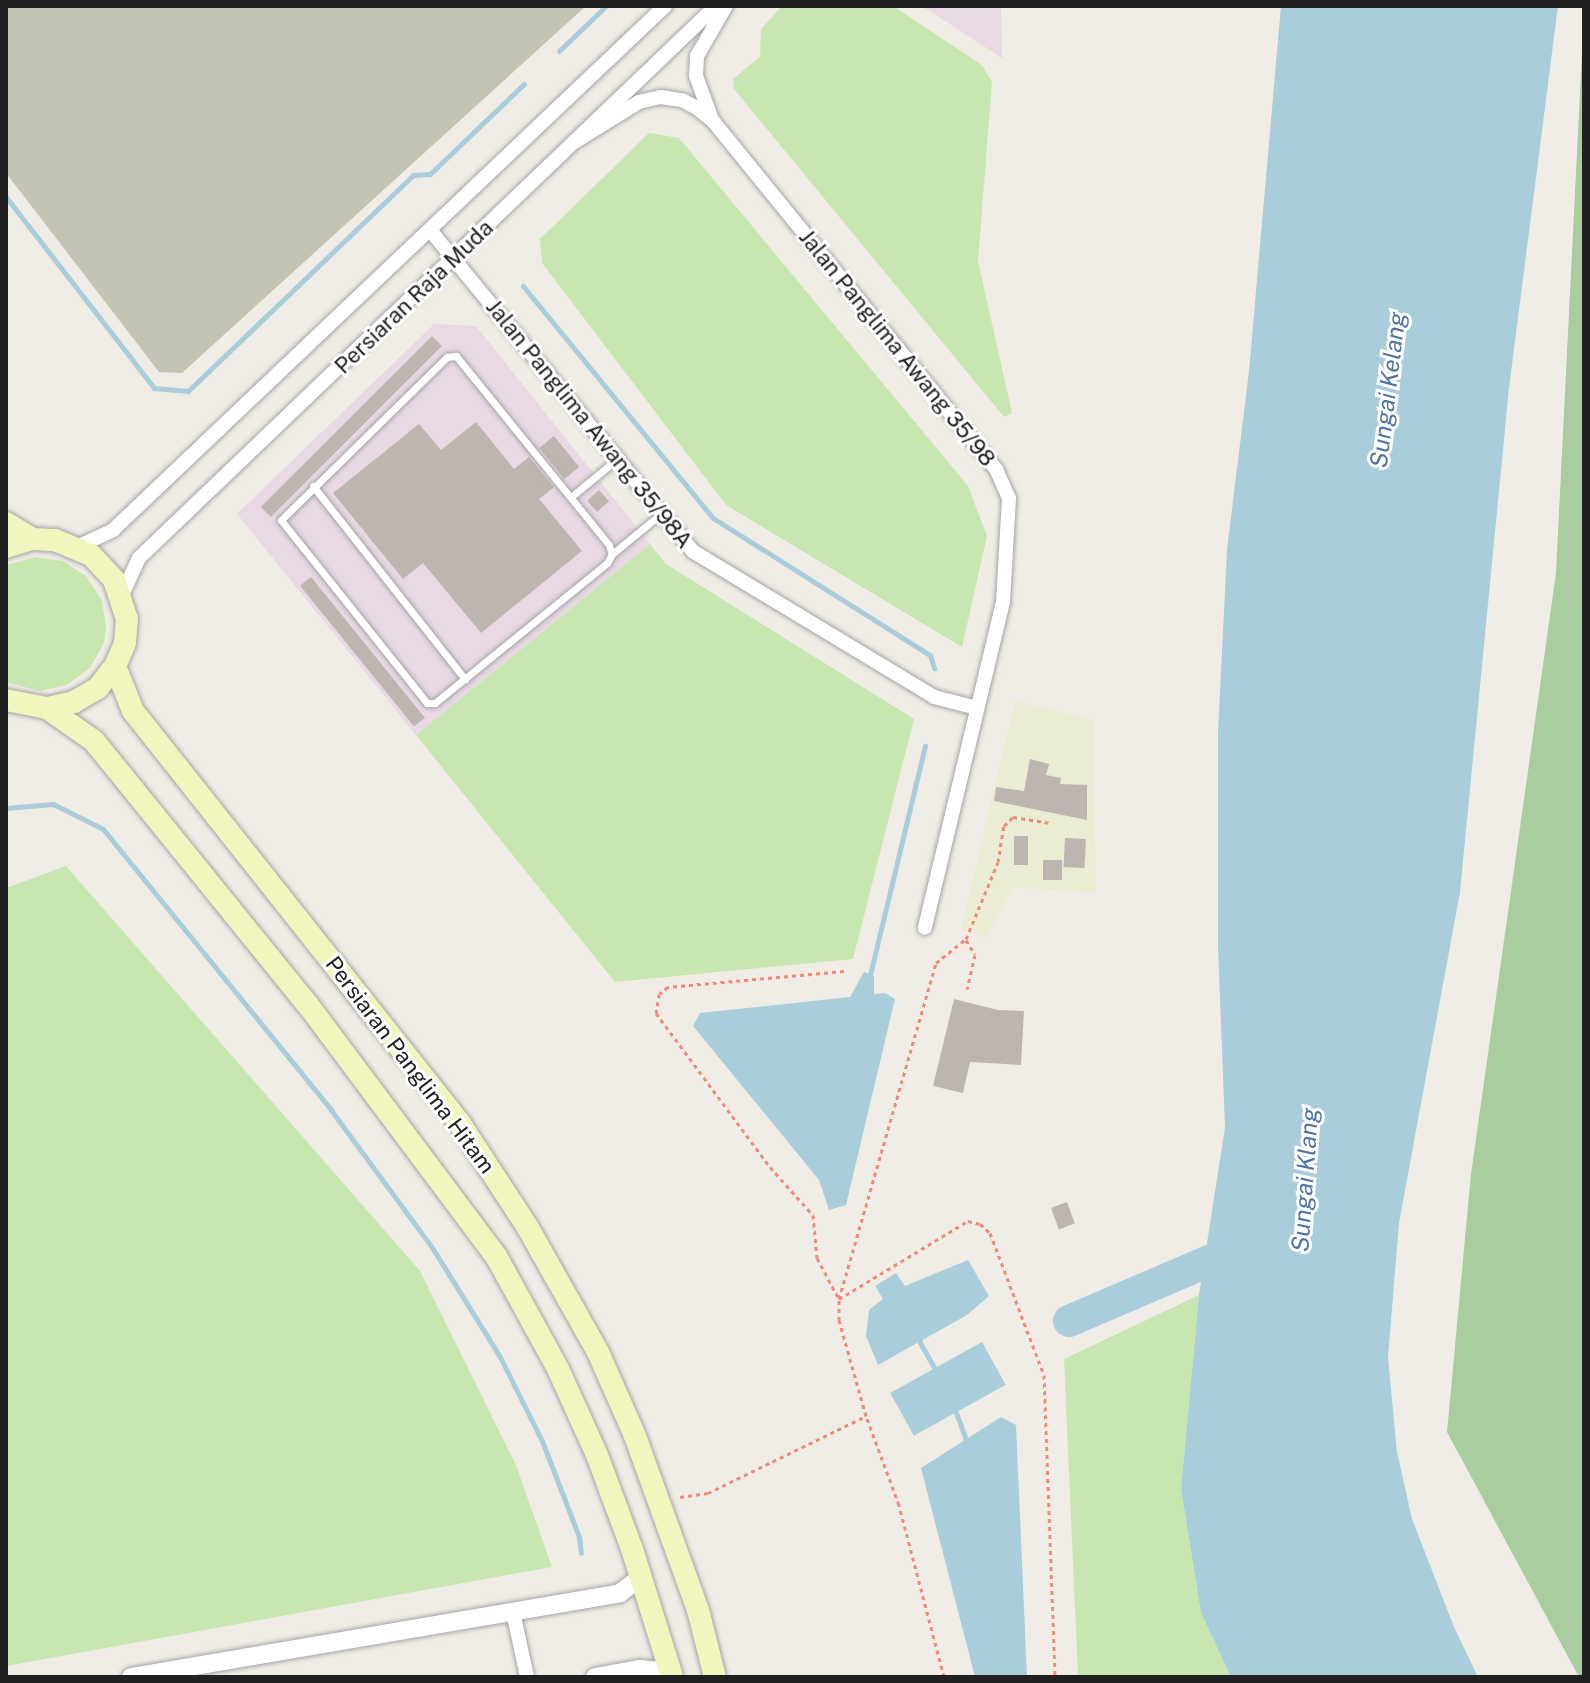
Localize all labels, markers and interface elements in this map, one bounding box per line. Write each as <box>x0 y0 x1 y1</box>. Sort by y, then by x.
street label: Persiaran Raja Muda <box>329 215 499 379</box>
street label: Jalan Panglima Awang 35/98 <box>793 224 1001 472</box>
street label: Jalan Panglima Awang 35/98A <box>480 294 698 554</box>
water label: Sungai Kelang <box>1364 310 1412 470</box>
street label: Persiaran Panglima Hitam <box>320 951 500 1179</box>
water label: Sungai Klang <box>1286 1107 1324 1253</box>

